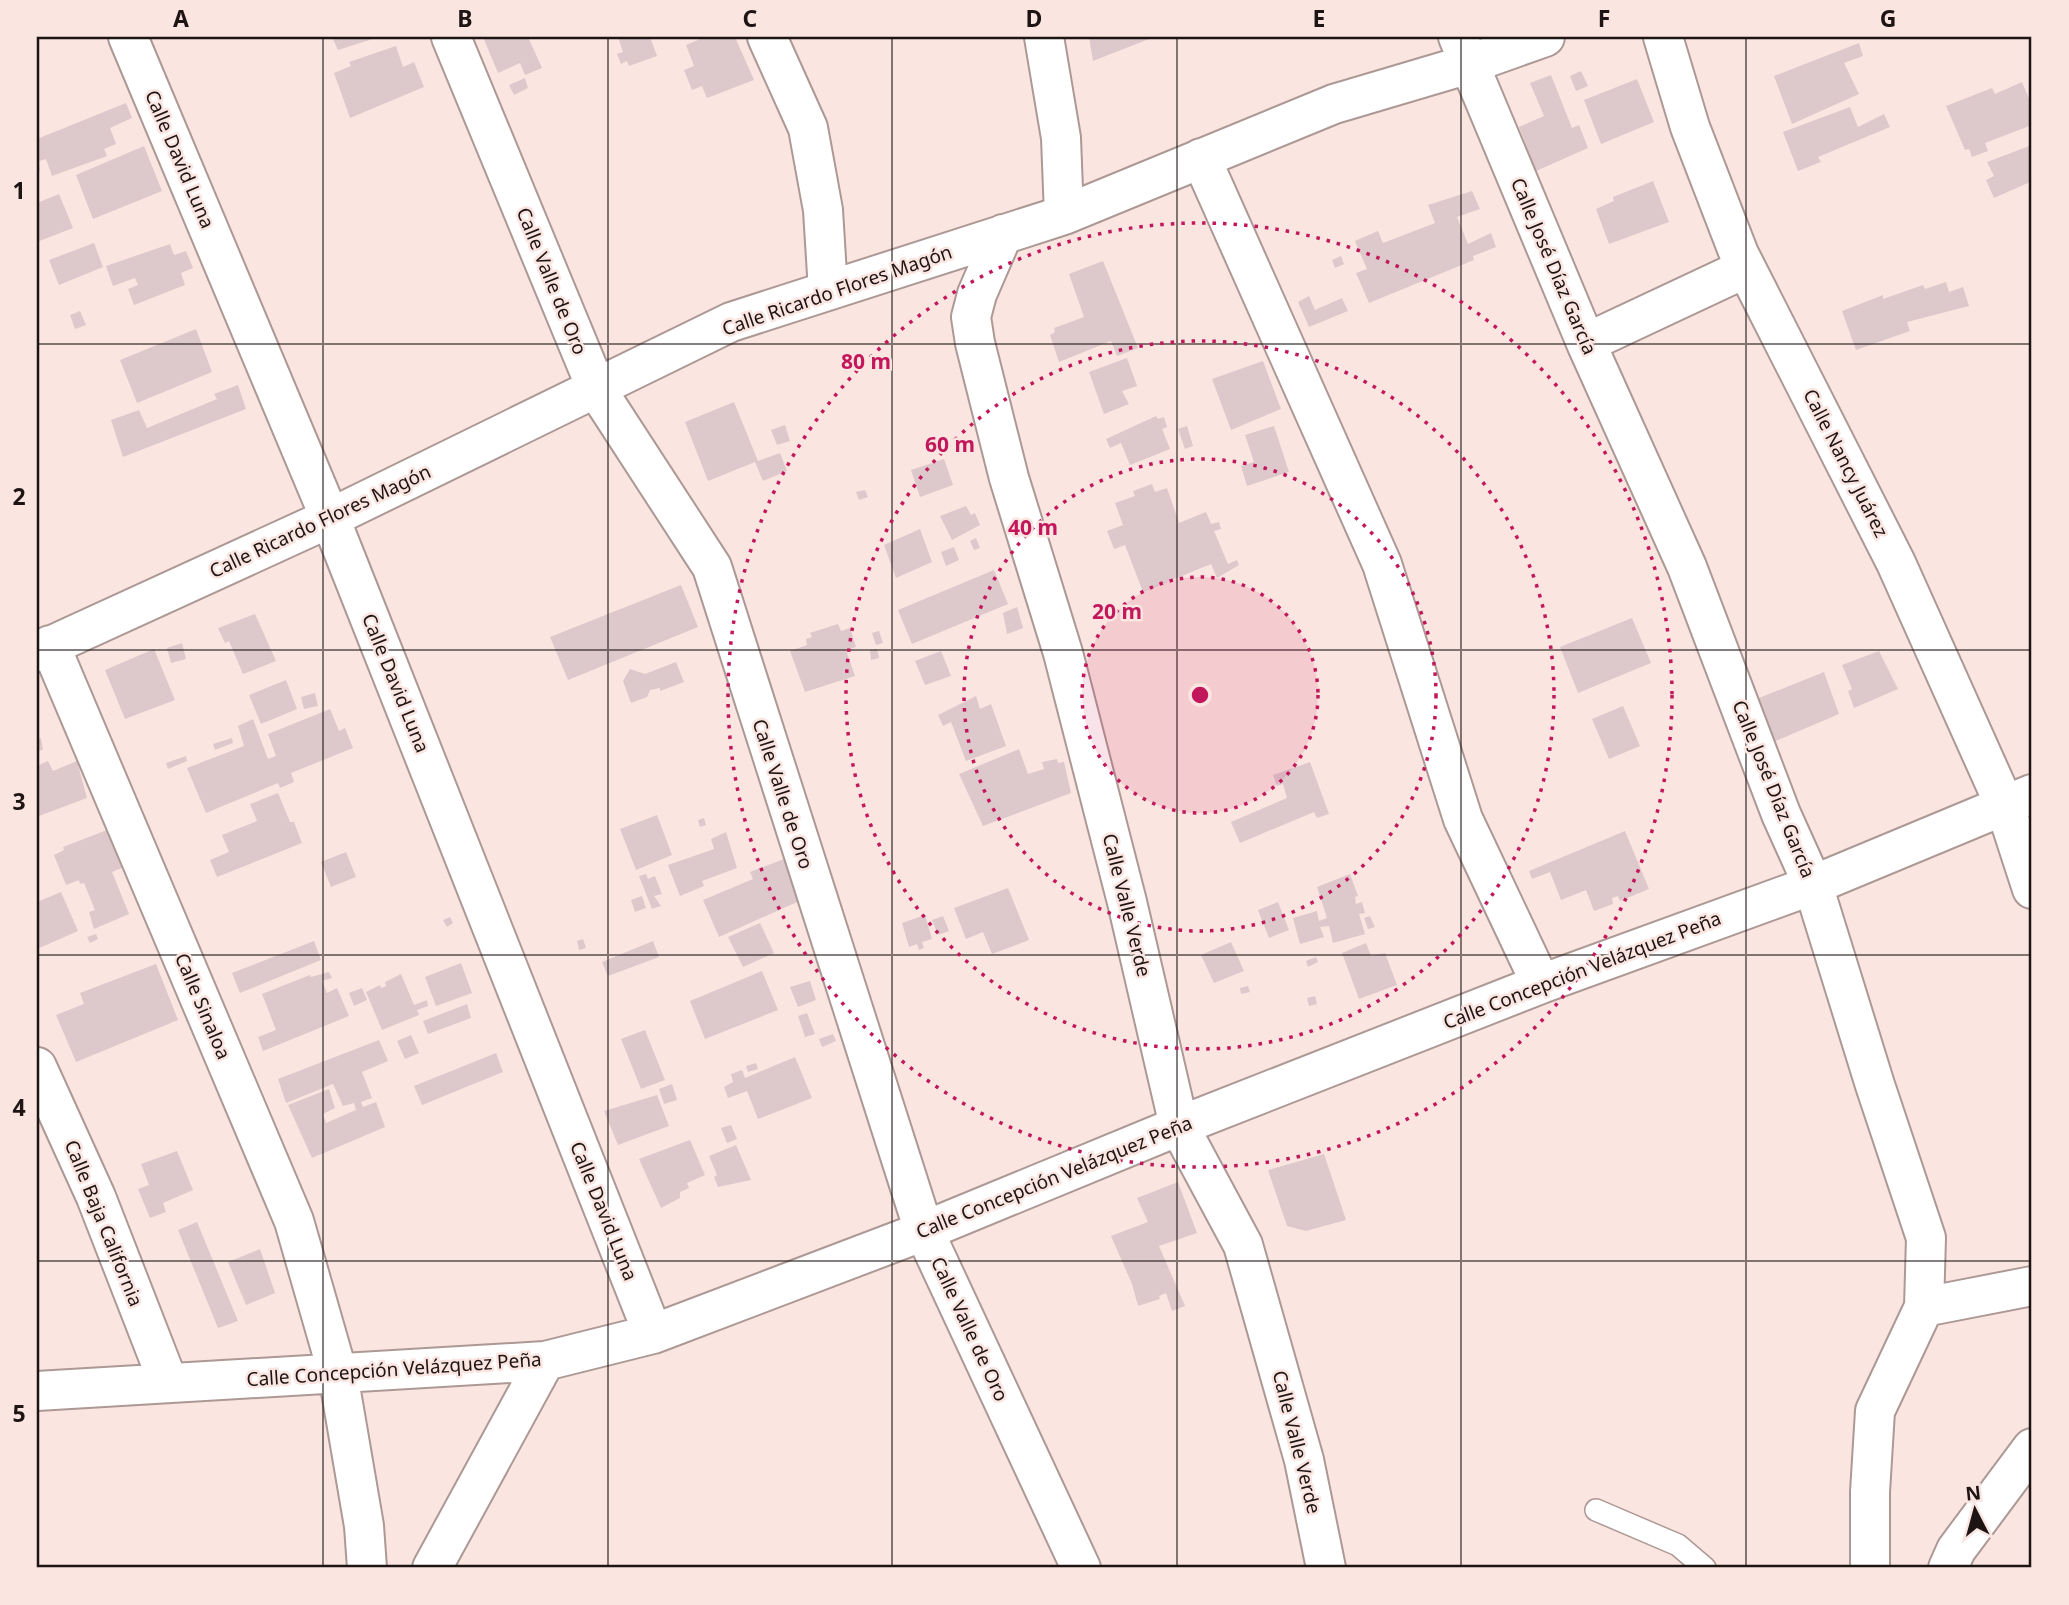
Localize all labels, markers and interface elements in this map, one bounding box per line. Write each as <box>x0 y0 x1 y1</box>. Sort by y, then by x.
text: A <box>173 2 189 34</box>
text: B <box>457 2 473 34</box>
text: C <box>743 2 758 34</box>
text: D <box>1026 2 1042 34</box>
text: E <box>1313 2 1325 34</box>
text: F <box>1598 2 1610 34</box>
text: G <box>1880 2 1896 34</box>
street label: Calle David Luna <box>139 86 221 232</box>
text: 1 <box>12 174 26 206</box>
street label: Calle José Díaz García <box>1505 174 1603 358</box>
street label: Calle Valle de Oro <box>511 204 593 358</box>
street label: Calle Ricardo Flores Magón <box>719 238 955 342</box>
text: 80 m <box>841 347 891 375</box>
street label: Calle Nancy Juárez <box>1797 384 1895 542</box>
text: 60 m <box>925 430 975 458</box>
street label: Calle Ricardo Flores Magón <box>205 458 435 584</box>
text: 2 <box>12 480 26 512</box>
text: 40 m <box>1008 513 1058 541</box>
text: 20 m <box>1092 597 1142 625</box>
street label: Calle David Luna <box>356 610 436 756</box>
centre of rings <box>1188 683 1212 707</box>
street label: Calle José Díaz García <box>1726 696 1822 882</box>
street label: Calle Valle de Oro <box>746 716 820 872</box>
text: 3 <box>12 785 26 817</box>
street label: Calle Valle Verde <box>1097 831 1157 979</box>
street label: Calle Concepción Velázquez Peña <box>1439 905 1725 1035</box>
street label: Calle Sinaloa <box>169 949 237 1063</box>
text: 4 <box>12 1091 26 1123</box>
street label: Calle Concepción Velázquez Peña <box>912 1110 1196 1244</box>
street label: Calle Baja California <box>59 1136 149 1310</box>
street label: Calle David Luna <box>564 1138 644 1284</box>
street label: Calle Valle de Oro <box>925 1253 1015 1405</box>
street label: Calle Concepción Velázquez Peña <box>246 1346 542 1392</box>
street label: Calle Valle Verde <box>1267 1368 1327 1516</box>
text: 5 <box>12 1397 26 1429</box>
north arrow <box>1940 1476 2010 1546</box>
text: N <box>1964 1479 1982 1507</box>

